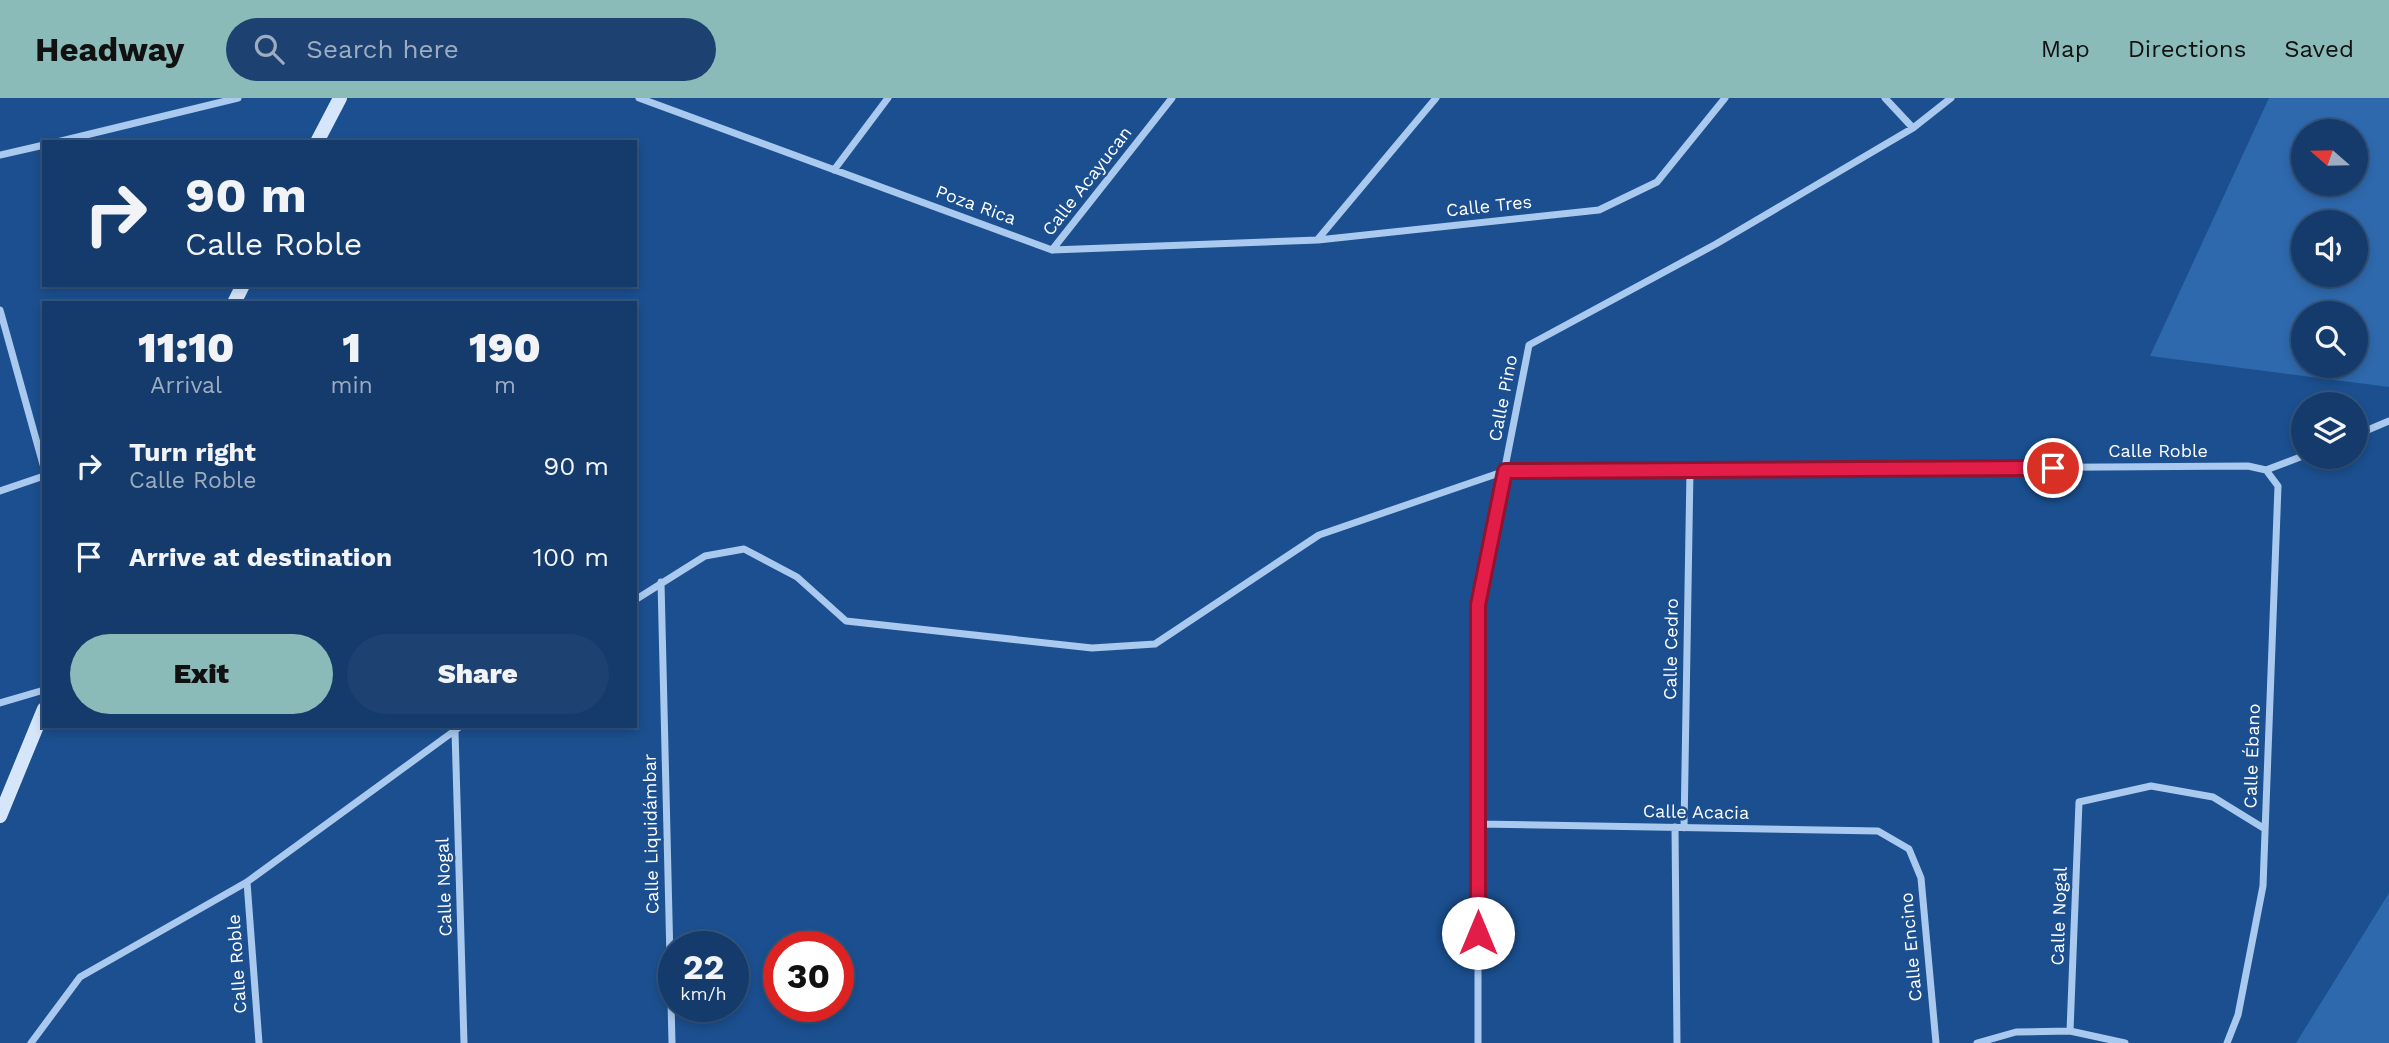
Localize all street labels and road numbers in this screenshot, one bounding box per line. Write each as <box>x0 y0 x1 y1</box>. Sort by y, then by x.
street label: Calle Acayucan <box>1038 122 1136 239</box>
street label: Poza Rica <box>933 180 1019 229</box>
street label: Calle Tres <box>1445 191 1533 220</box>
street label: Calle Pino <box>1484 353 1521 443</box>
street label: Calle Roble <box>2108 440 2208 461</box>
street label: Calle Cedro <box>1659 598 1682 700</box>
street label: Calle Ébano <box>2239 703 2264 809</box>
street label: Calle Liquidámbar <box>639 754 662 914</box>
street label: Calle Acacia <box>1643 800 1749 823</box>
street label: Calle Nogal <box>431 837 456 937</box>
street label: Calle Nogal <box>2046 866 2071 966</box>
street label: Calle Encino <box>1895 892 1926 1003</box>
street label: Calle Roble <box>223 914 250 1015</box>

